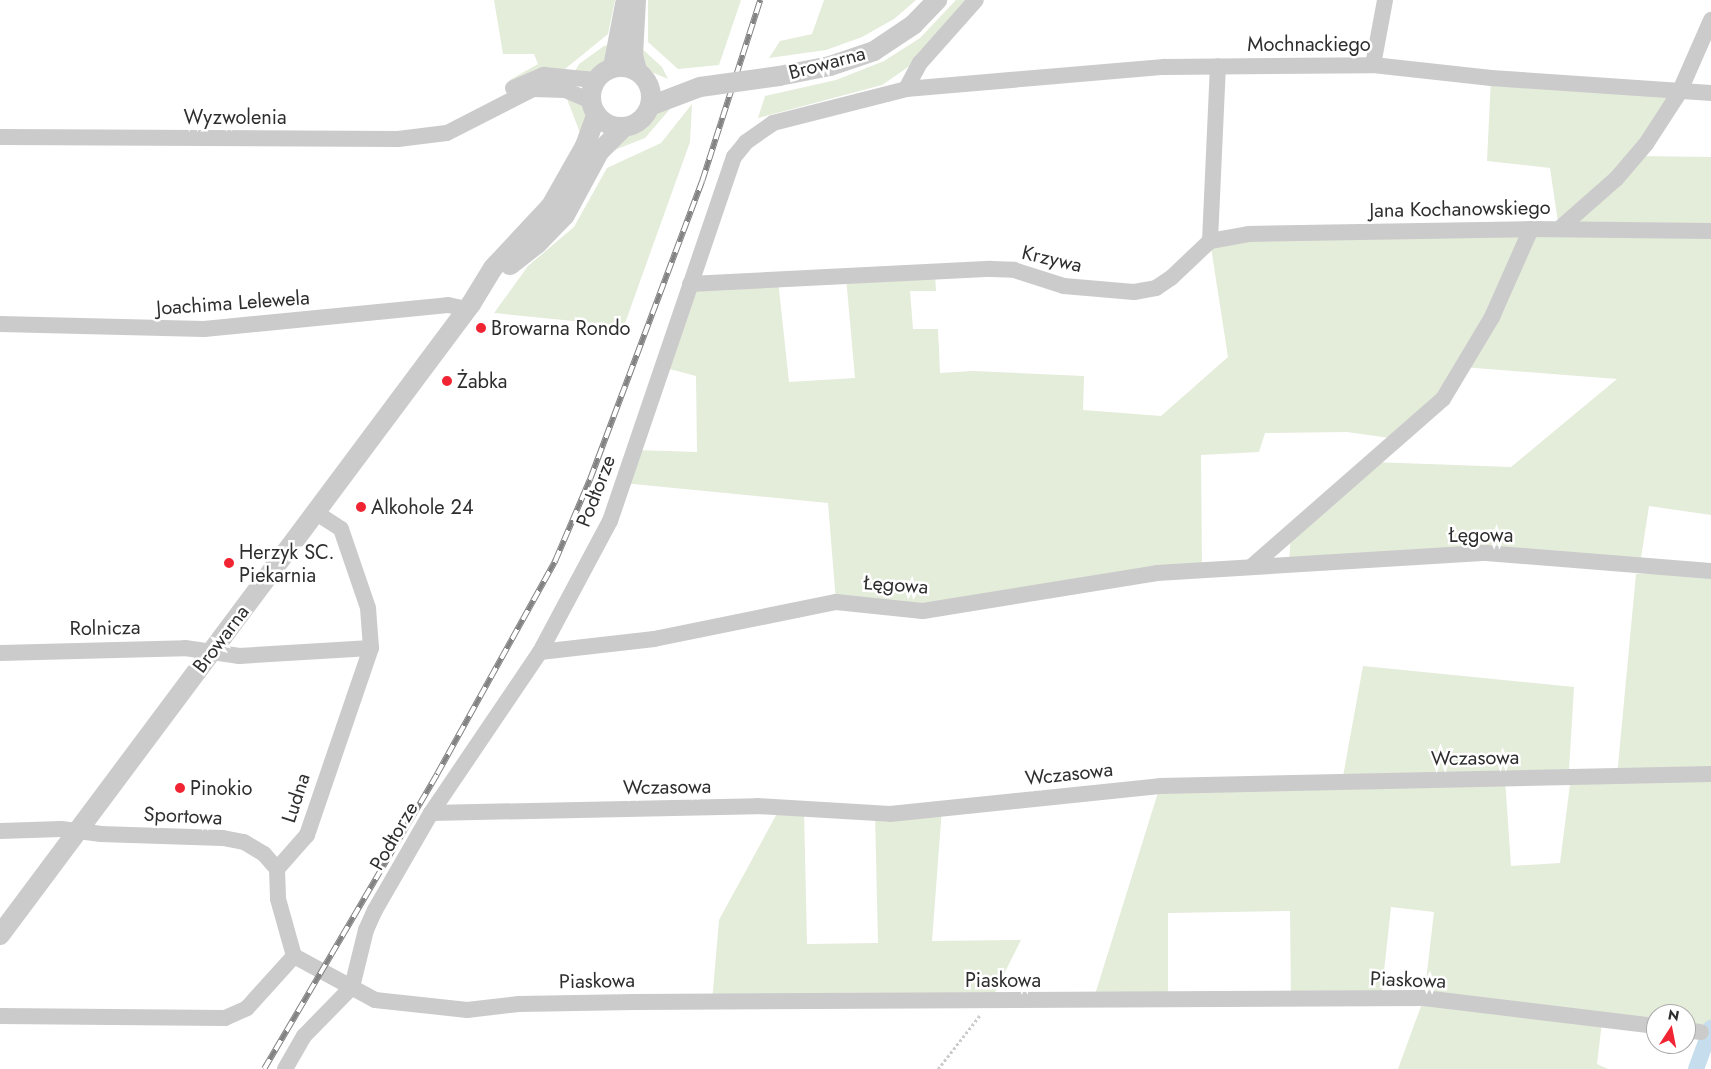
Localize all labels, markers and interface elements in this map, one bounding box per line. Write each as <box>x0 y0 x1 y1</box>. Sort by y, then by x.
street label: Mochnackiego <box>1247 32 1371 56</box>
street label: Browarna <box>786 41 868 85</box>
street label: Wyzwolenia <box>183 105 287 129</box>
street label: Jana Kochanowskiego <box>1369 195 1551 223</box>
street label: Krzywa <box>1020 240 1084 278</box>
street label: Joachima Lelewela <box>156 286 310 320</box>
place label: Browarna Rondo <box>491 316 630 340</box>
marker: Browarna Rondo <box>475 322 487 334</box>
place label: Żabka <box>457 369 507 393</box>
marker: Żabka <box>441 375 453 387</box>
street label: Podtorze <box>571 452 621 530</box>
place label: Alkohole 24 <box>371 495 474 519</box>
marker: Alkohole 24 <box>355 501 367 513</box>
street label: Łęgowa <box>1449 523 1513 547</box>
place label: Herzyk SC. Piekarnia <box>239 540 335 587</box>
marker: Herzyk SC. Piekarnia <box>223 557 235 569</box>
street label: Łęgowa <box>863 571 929 599</box>
street label: Browarna <box>188 600 254 678</box>
street label: Rolnicza <box>69 615 141 641</box>
street label: Wczasowa <box>1431 745 1519 771</box>
street label: Wczasowa <box>1024 757 1114 791</box>
street label: Ludna <box>277 770 315 826</box>
street label: Wczasowa <box>623 774 711 800</box>
place label: Pinokio <box>190 776 252 800</box>
marker: Pinokio <box>174 782 186 794</box>
street label: Podtorze <box>365 797 423 875</box>
street label: Sportowa <box>143 802 223 830</box>
street label: Piaskowa <box>1370 967 1446 993</box>
street label: Piaskowa <box>559 968 635 994</box>
street label: Piaskowa <box>965 968 1041 992</box>
north arrow <box>1646 1004 1696 1054</box>
text: N <box>1666 1004 1681 1026</box>

